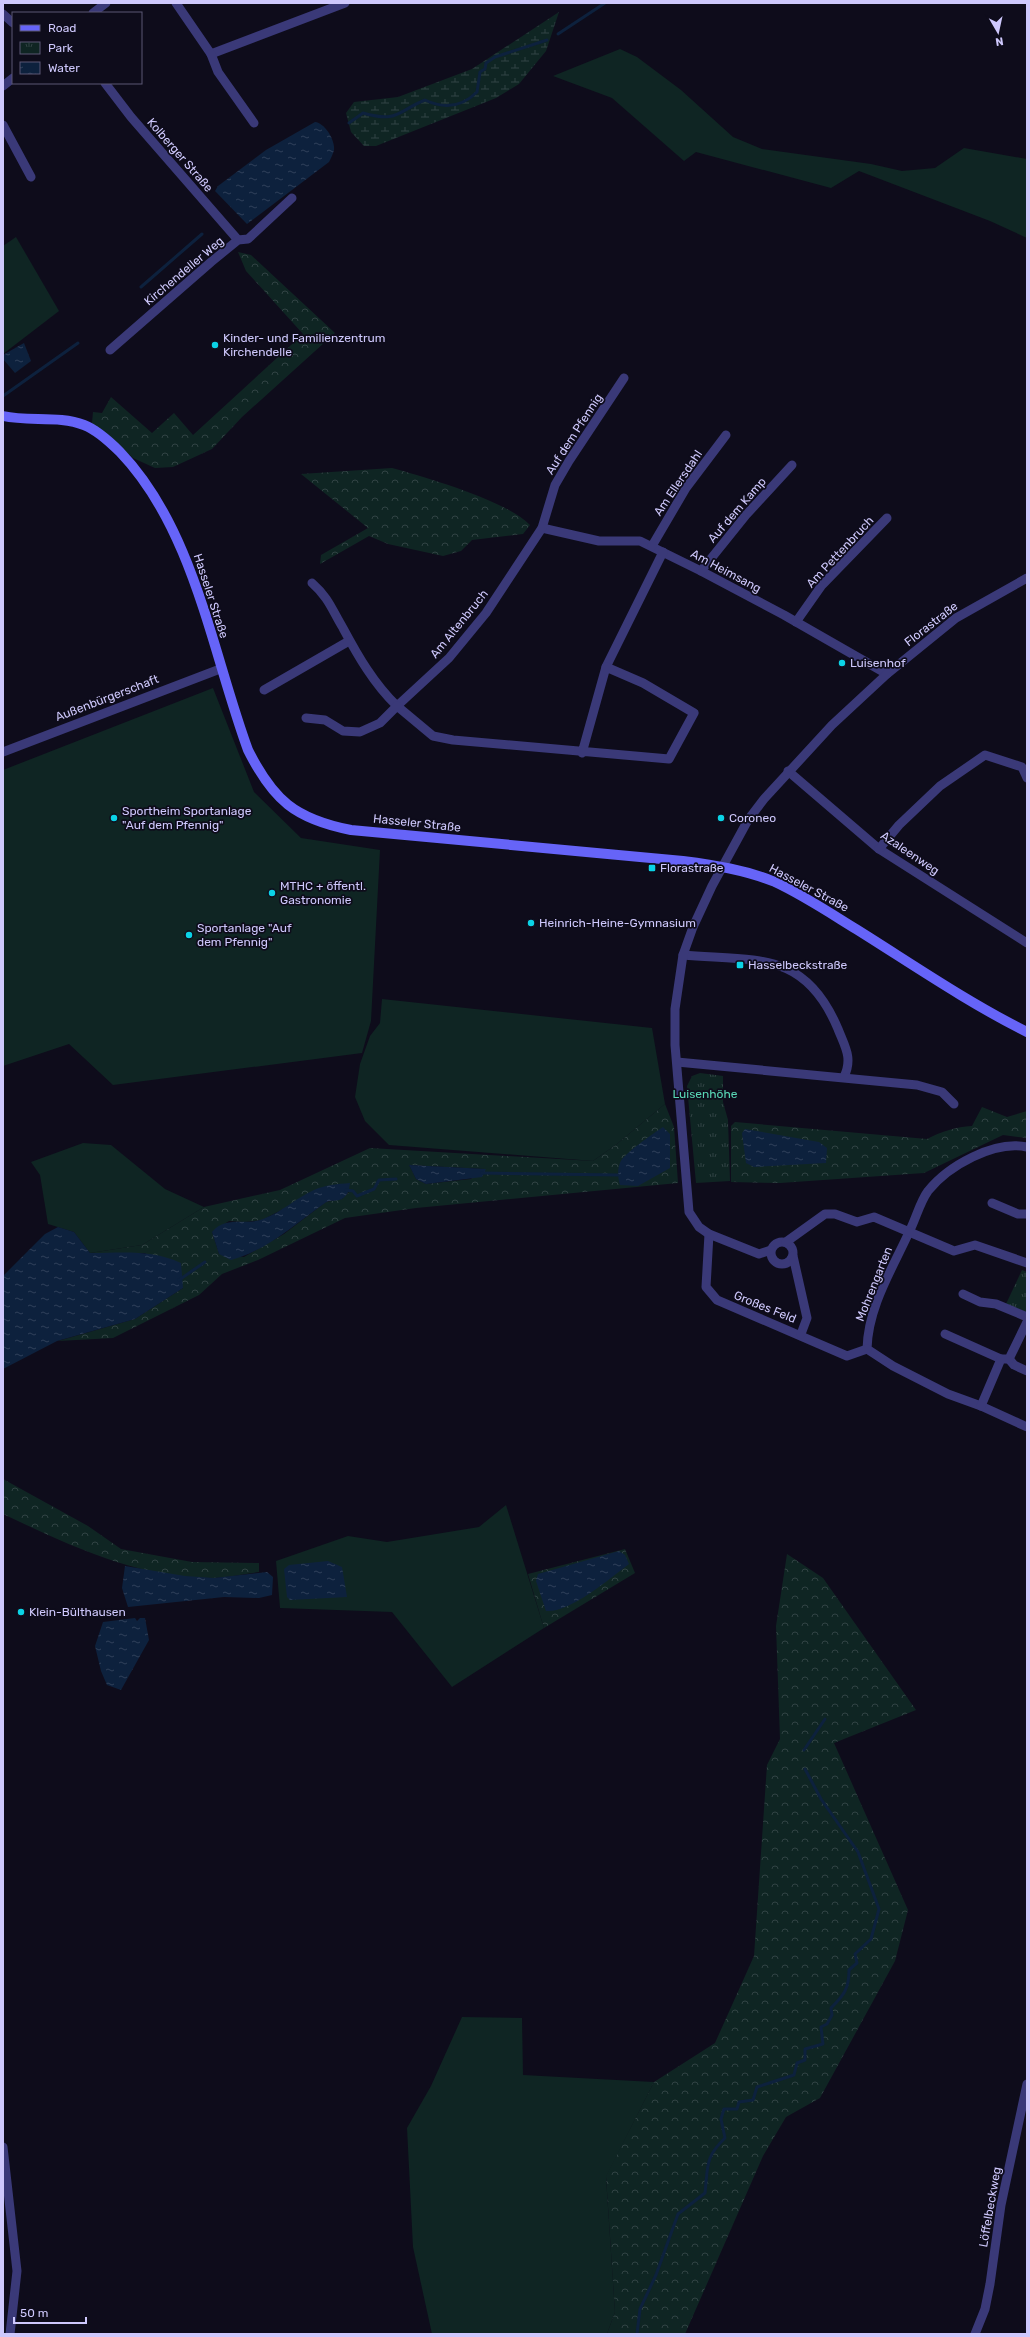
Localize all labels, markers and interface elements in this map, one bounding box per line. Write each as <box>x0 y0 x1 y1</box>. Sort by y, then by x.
legend <box>12 12 142 84</box>
north arrow <box>978 12 1018 52</box>
text: Road <box>48 21 76 35</box>
text: N <box>994 34 1004 48</box>
text: Park <box>48 41 74 55</box>
text: Water <box>48 61 80 75</box>
street label: Kolberger Straße <box>144 115 216 195</box>
street label: Kirchendeller Weg <box>142 234 226 308</box>
place label: Kinder- und Familienzentrum Kirchendelle <box>223 331 385 359</box>
marker: Kinder- und Familienzentrum Kirchendelle <box>210 340 220 350</box>
street label: Auf dem Pfennig <box>543 391 605 477</box>
street label: Am Ellersdahl <box>651 447 705 518</box>
street label: Auf dem Kamp <box>705 475 769 545</box>
street label: Am Pettenbruch <box>803 514 877 590</box>
street label: Am Heimsang <box>688 547 764 595</box>
street label: Hasseler Straße <box>191 552 231 640</box>
street label: Am Altenbruch <box>427 587 491 661</box>
street label: Florastraße <box>902 599 961 649</box>
place label: Luisenhof <box>850 656 906 670</box>
marker: Luisenhof <box>837 658 847 668</box>
street label: Außenbürgerschaft <box>53 672 161 724</box>
place label: Sportheim Sportanlage "Auf dem Pfennig" <box>122 804 252 832</box>
street label: Hasseler Straße <box>372 811 462 835</box>
place label: Coroneo <box>729 811 776 825</box>
marker: Sportheim Sportanlage "Auf dem Pfennig" <box>109 813 119 823</box>
marker: Coroneo <box>716 813 726 823</box>
street label: Azaleenweg <box>878 828 942 878</box>
place label: Florastraße <box>660 861 724 875</box>
street label: Hasseler Straße <box>767 861 851 915</box>
marker: Florastraße <box>647 863 657 873</box>
place label: MTHC + öffentl. Gastronomie <box>280 879 366 907</box>
marker: MTHC + öffentl. Gastronomie <box>267 888 277 898</box>
place label: Heinrich-Heine-Gymnasium <box>539 916 696 930</box>
marker: Heinrich-Heine-Gymnasium <box>526 918 536 928</box>
place label: Sportanlage "Auf dem Pfennig" <box>197 921 292 949</box>
marker: Sportanlage "Auf dem Pfennig" <box>184 930 194 940</box>
place label: Hasselbeckstraße <box>748 958 848 972</box>
marker: Hasselbeckstraße <box>735 960 745 970</box>
park label: Luisenhöhe <box>672 1087 738 1101</box>
street label: Mohrengarten <box>853 1245 895 1323</box>
street label: Großes Feld <box>732 1288 798 1326</box>
place label: Klein-Bülthausen <box>29 1605 126 1619</box>
marker: Klein-Bülthausen <box>16 1607 26 1617</box>
street label: Löffelbeckweg <box>976 2166 1004 2248</box>
scale bar <box>14 2299 86 2325</box>
text: 50 m <box>20 2306 48 2320</box>

